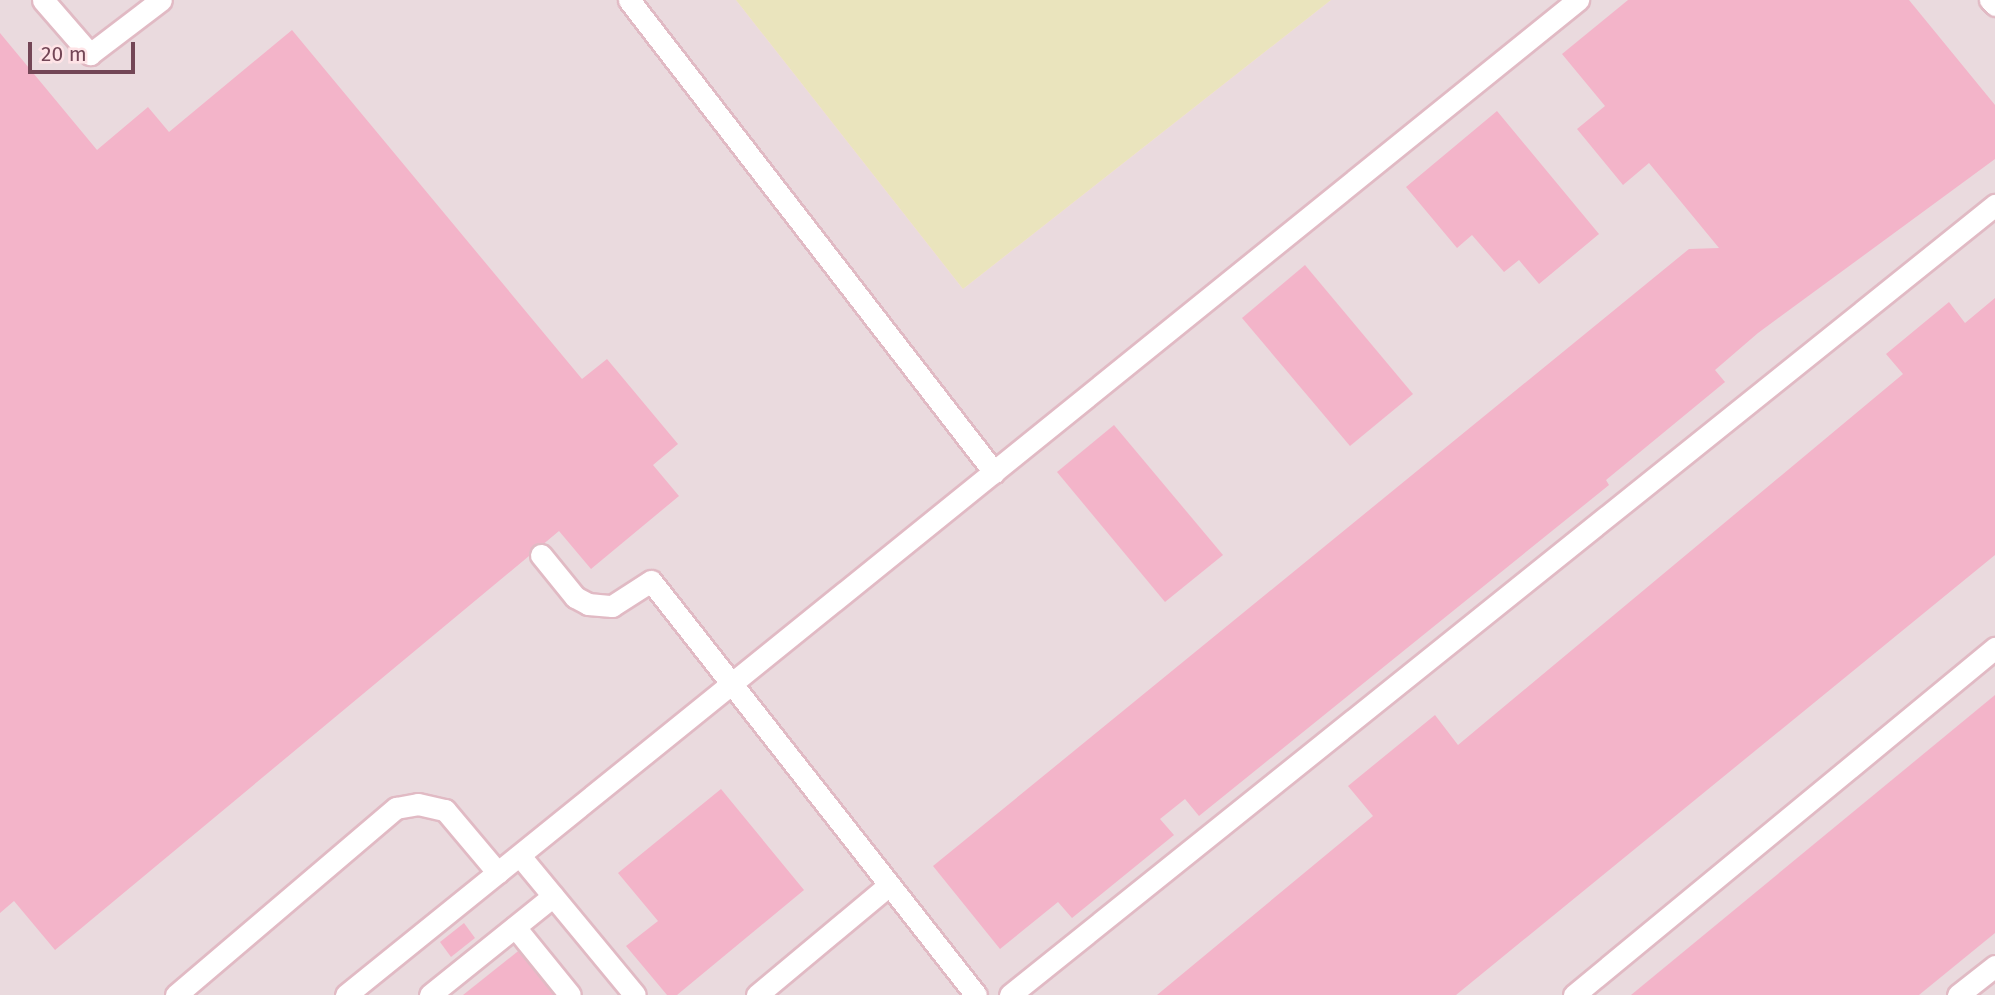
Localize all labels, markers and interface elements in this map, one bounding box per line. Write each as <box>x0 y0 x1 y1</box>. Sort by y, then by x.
scale bar <box>32 28 138 72</box>
text: 20 m <box>41 41 87 67</box>

